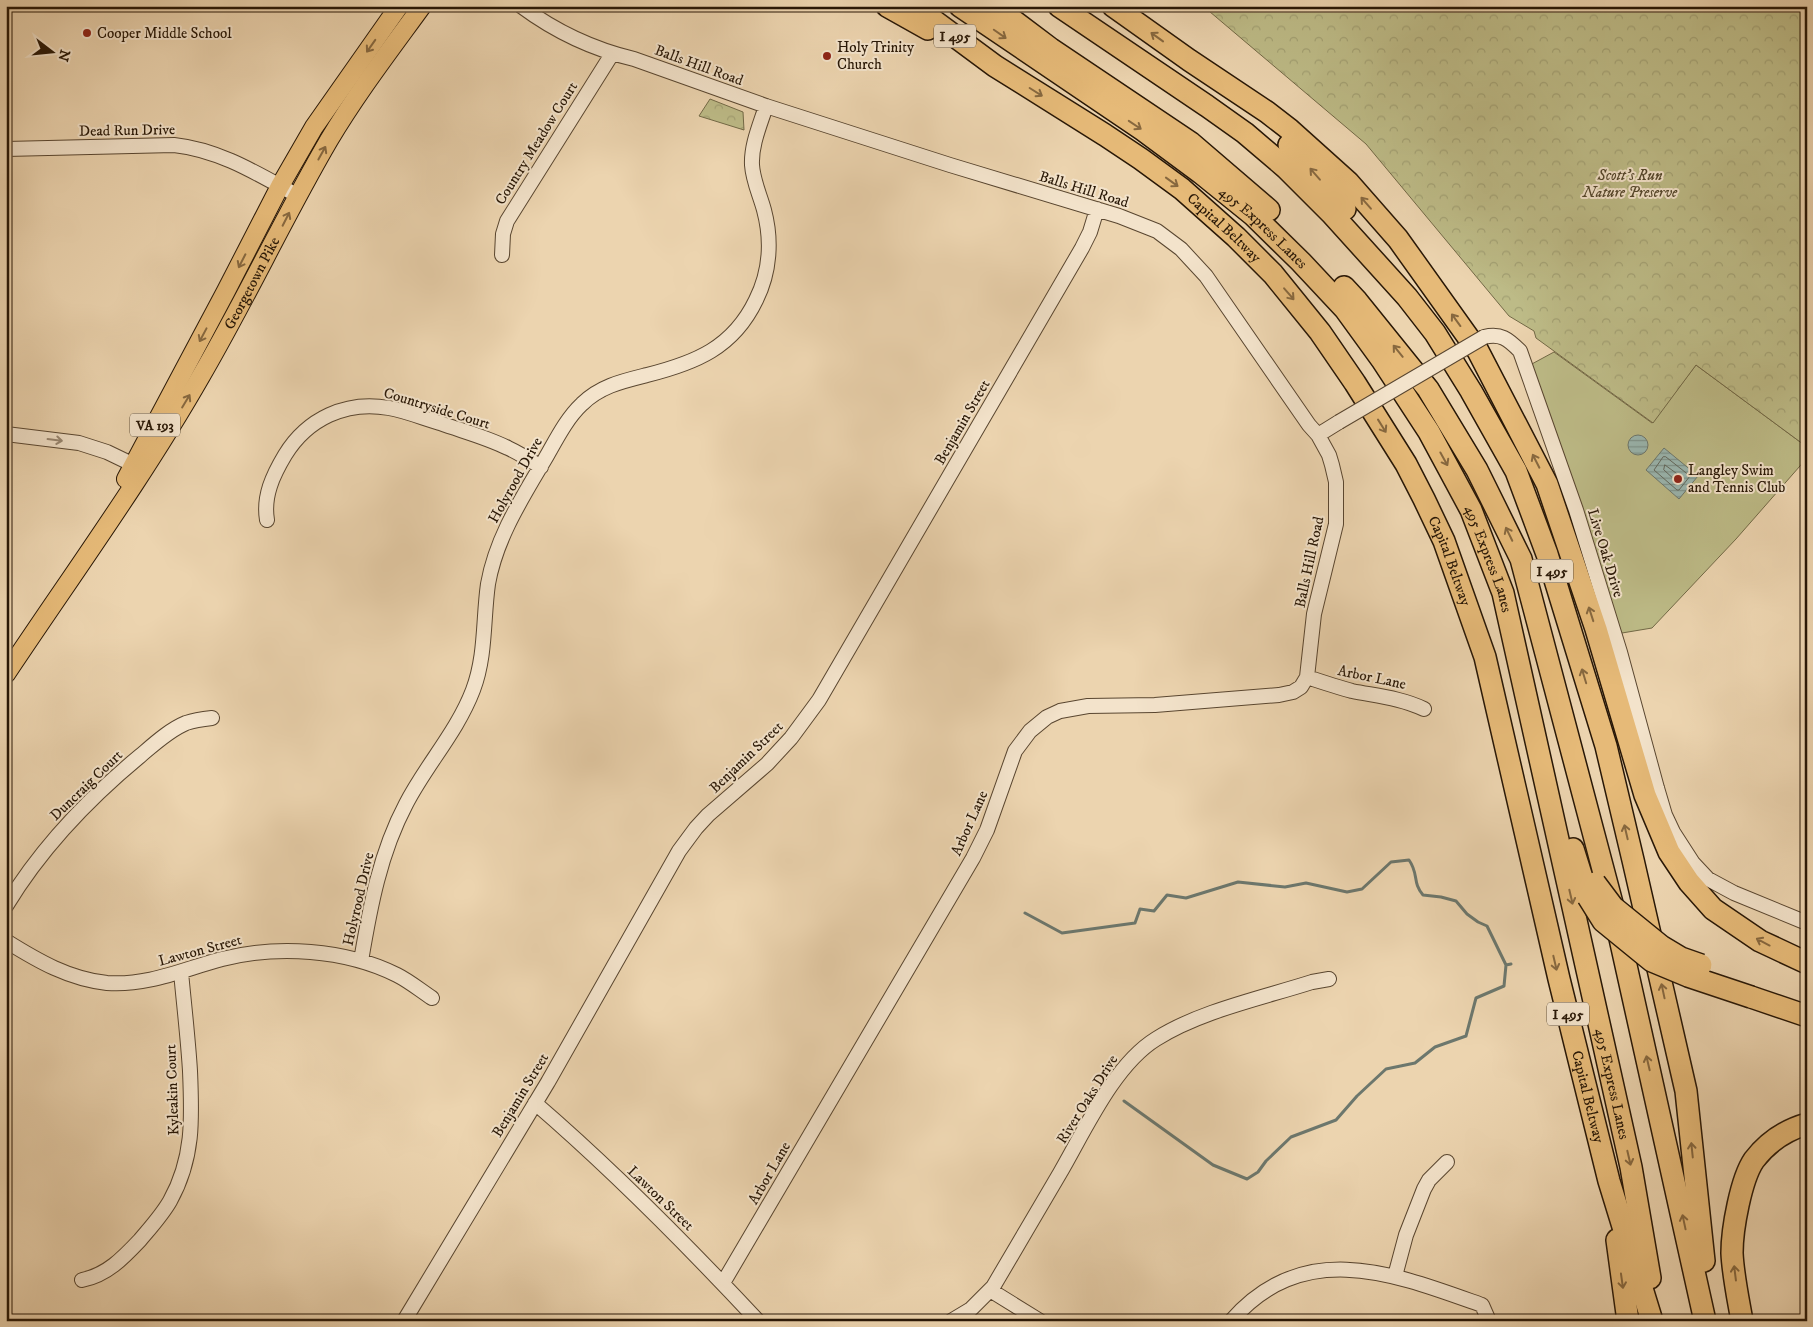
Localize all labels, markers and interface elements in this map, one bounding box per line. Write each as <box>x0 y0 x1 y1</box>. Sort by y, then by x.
place label: Cooper Middle School <box>97 24 232 43</box>
road number: I 495 <box>934 24 976 48</box>
marker: Cooper Middle School <box>81 27 93 39</box>
north arrow <box>28 28 78 78</box>
one-way arrow <box>993 29 1007 39</box>
one-way arrow <box>1150 32 1164 42</box>
place label: Holy Trinity Church <box>837 38 915 74</box>
one-way arrow <box>365 39 376 52</box>
street label: Balls Hill Road <box>652 41 746 90</box>
text: N <box>53 47 74 64</box>
marker: Holy Trinity Church <box>821 50 833 62</box>
street label: Country Meadow Court <box>491 78 582 208</box>
one-way arrow <box>1029 88 1043 98</box>
street label: Dead Run Drive <box>79 120 175 141</box>
one-way arrow <box>1128 120 1142 130</box>
one-way arrow <box>317 147 327 161</box>
park label: Scott's Run Nature Preserve <box>1582 166 1678 202</box>
street label: Balls Hill Road <box>1037 167 1132 212</box>
one-way arrow <box>1309 168 1321 181</box>
one-way arrow <box>1165 177 1179 187</box>
street label: 495 Express Lanes <box>1215 182 1311 273</box>
street label: Capital Beltway <box>1183 189 1266 268</box>
one-way arrow <box>1360 196 1372 209</box>
one-way arrow <box>282 212 291 227</box>
street label: Georgetown Pike <box>220 234 284 333</box>
one-way arrow <box>237 253 247 268</box>
one-way arrow <box>1283 287 1295 300</box>
one-way arrow <box>1451 313 1461 327</box>
one-way arrow <box>198 327 208 342</box>
one-way arrow <box>1392 345 1403 358</box>
street label: Benjamin Street <box>930 376 995 468</box>
street label: Countryside Court <box>381 383 493 434</box>
one-way arrow <box>182 395 192 409</box>
road number: VA 193 <box>130 414 180 436</box>
one-way arrow <box>1378 419 1388 433</box>
street label: Holyrood Drive <box>484 434 547 527</box>
one-way arrow <box>46 435 62 445</box>
one-way arrow <box>1439 452 1449 466</box>
one-way arrow <box>1531 454 1540 469</box>
place label: Langley Swim and Tennis Club <box>1688 461 1785 497</box>
marker: Langley Swim and Tennis Club <box>1672 473 1684 485</box>
street label: 495 Express Lanes <box>1460 501 1516 614</box>
street label: Live Oak Drive <box>1583 507 1628 600</box>
street label: Capital Beltway <box>1423 513 1475 609</box>
street label: Balls Hill Road <box>1291 514 1329 609</box>
one-way arrow <box>1504 527 1514 542</box>
road number: I 495 <box>1531 560 1573 582</box>
one-way arrow <box>1586 606 1596 622</box>
street label: Arbor Lane <box>1336 661 1408 694</box>
one-way arrow <box>1579 668 1589 684</box>
street label: Benjamin Street <box>706 717 787 797</box>
street label: Duncraig Court <box>46 746 127 825</box>
street label: Arbor Lane <box>947 788 992 859</box>
one-way arrow <box>1621 825 1631 841</box>
street label: Holyrood Drive <box>339 851 378 948</box>
one-way arrow <box>1567 889 1576 905</box>
street label: Lawton Street <box>156 930 244 971</box>
one-way arrow <box>1756 937 1771 946</box>
one-way arrow <box>1551 954 1560 970</box>
one-way arrow <box>1658 983 1667 999</box>
road number: I 495 <box>1547 1002 1589 1026</box>
street label: 495 Express Lanes <box>1590 1026 1634 1141</box>
street label: Kyleakin Court <box>161 1044 184 1136</box>
street label: Benjamin Street <box>488 1049 553 1141</box>
street label: Capital Beltway <box>1567 1049 1608 1146</box>
street label: River Oaks Drive <box>1052 1051 1122 1147</box>
one-way arrow <box>1643 1056 1652 1072</box>
street label: Arbor Lane <box>744 1138 795 1208</box>
one-way arrow <box>1687 1143 1697 1159</box>
one-way arrow <box>1625 1150 1634 1166</box>
street label: Lawton Street <box>623 1162 698 1235</box>
one-way arrow <box>1678 1214 1688 1230</box>
one-way arrow <box>1730 1265 1740 1281</box>
one-way arrow <box>1617 1273 1627 1289</box>

